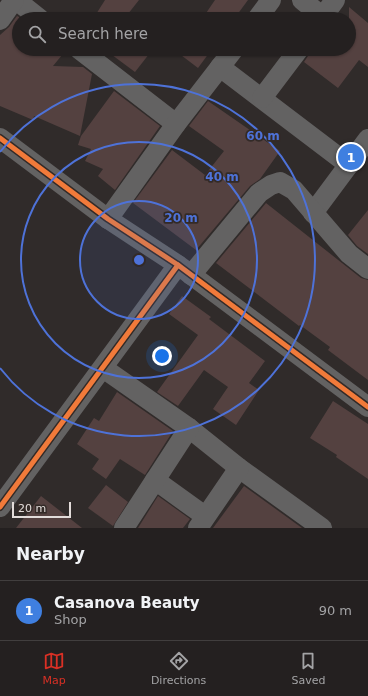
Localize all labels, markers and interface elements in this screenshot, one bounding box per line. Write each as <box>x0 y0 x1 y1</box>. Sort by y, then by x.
search box <box>12 12 356 56</box>
icon: search <box>26 23 48 45</box>
text: Search here <box>58 25 148 43</box>
text: 60 m <box>246 129 280 143</box>
pin: 1 <box>338 142 364 172</box>
text: 40 m <box>205 170 239 184</box>
text: 20 m <box>164 211 198 225</box>
centre of rings <box>132 253 146 267</box>
your location <box>152 346 172 366</box>
scale bar <box>12 500 71 519</box>
text: 20 m <box>18 502 46 515</box>
text: Nearby <box>16 544 85 564</box>
text: Casanova Beauty <box>54 594 200 612</box>
text: 1 <box>24 603 34 618</box>
text: 90 m <box>319 603 352 618</box>
text: Shop <box>54 612 87 627</box>
tab: Map <box>43 650 66 687</box>
tab: Directions <box>151 650 206 687</box>
tab: Saved <box>291 650 325 687</box>

